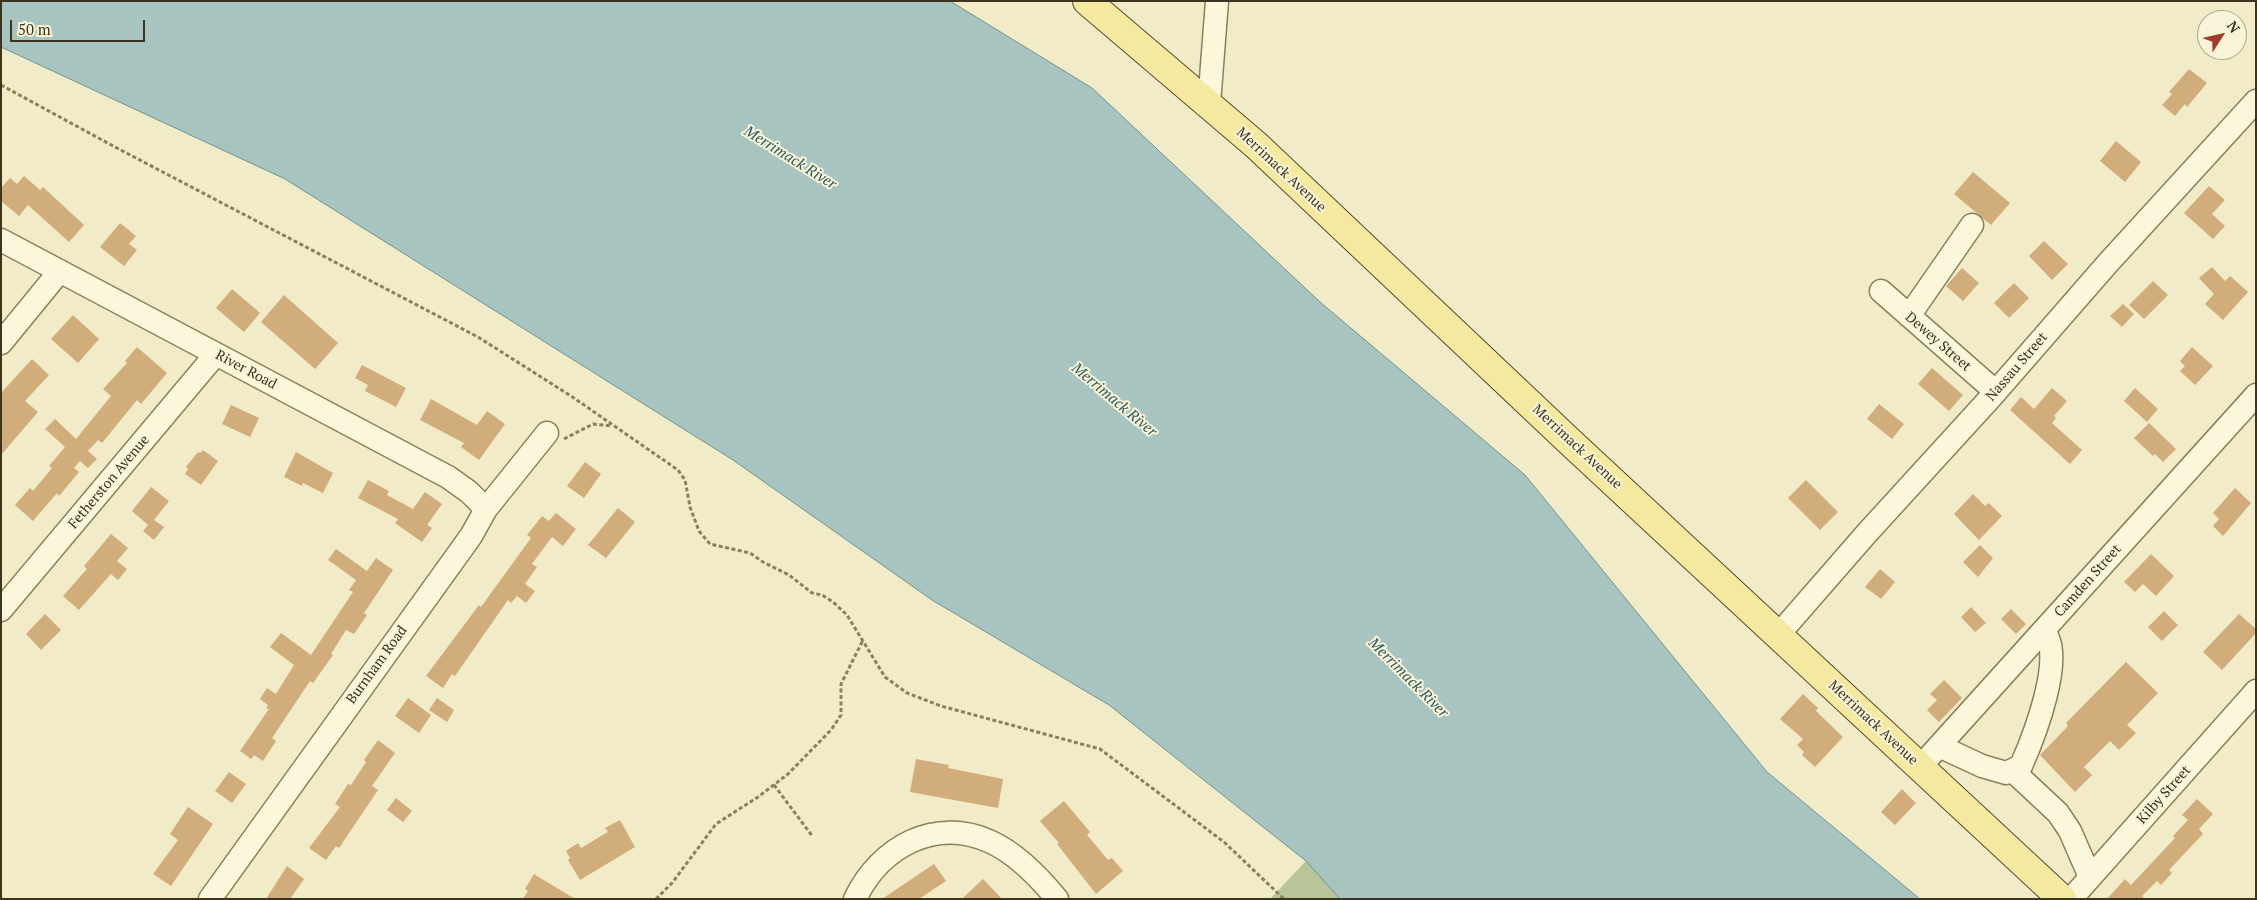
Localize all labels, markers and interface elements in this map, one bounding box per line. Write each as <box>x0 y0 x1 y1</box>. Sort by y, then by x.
scale bar <box>12 10 148 42</box>
north arrow <box>2197 10 2247 60</box>
text: N <box>2223 17 2245 36</box>
text: 50 m <box>18 19 51 39</box>
water label: Merrimack River <box>741 122 839 194</box>
street label: Merrimack Avenue <box>1233 124 1329 216</box>
street label: Dewey Street <box>1902 309 1974 375</box>
street label: Nassau Street <box>1983 329 2051 405</box>
street label: River Road <box>212 347 280 393</box>
water label: Merrimack River <box>1068 359 1160 441</box>
street label: Merrimack Avenue <box>1529 401 1625 493</box>
street label: Fetherston Avenue <box>65 432 153 532</box>
street label: Camden Street <box>2051 541 2125 621</box>
street label: Burnham Road <box>343 623 411 707</box>
water label: Merrimack River <box>1364 634 1452 722</box>
street label: Merrimack Avenue <box>1825 677 1921 769</box>
street label: Kilby Street <box>2133 762 2195 828</box>

